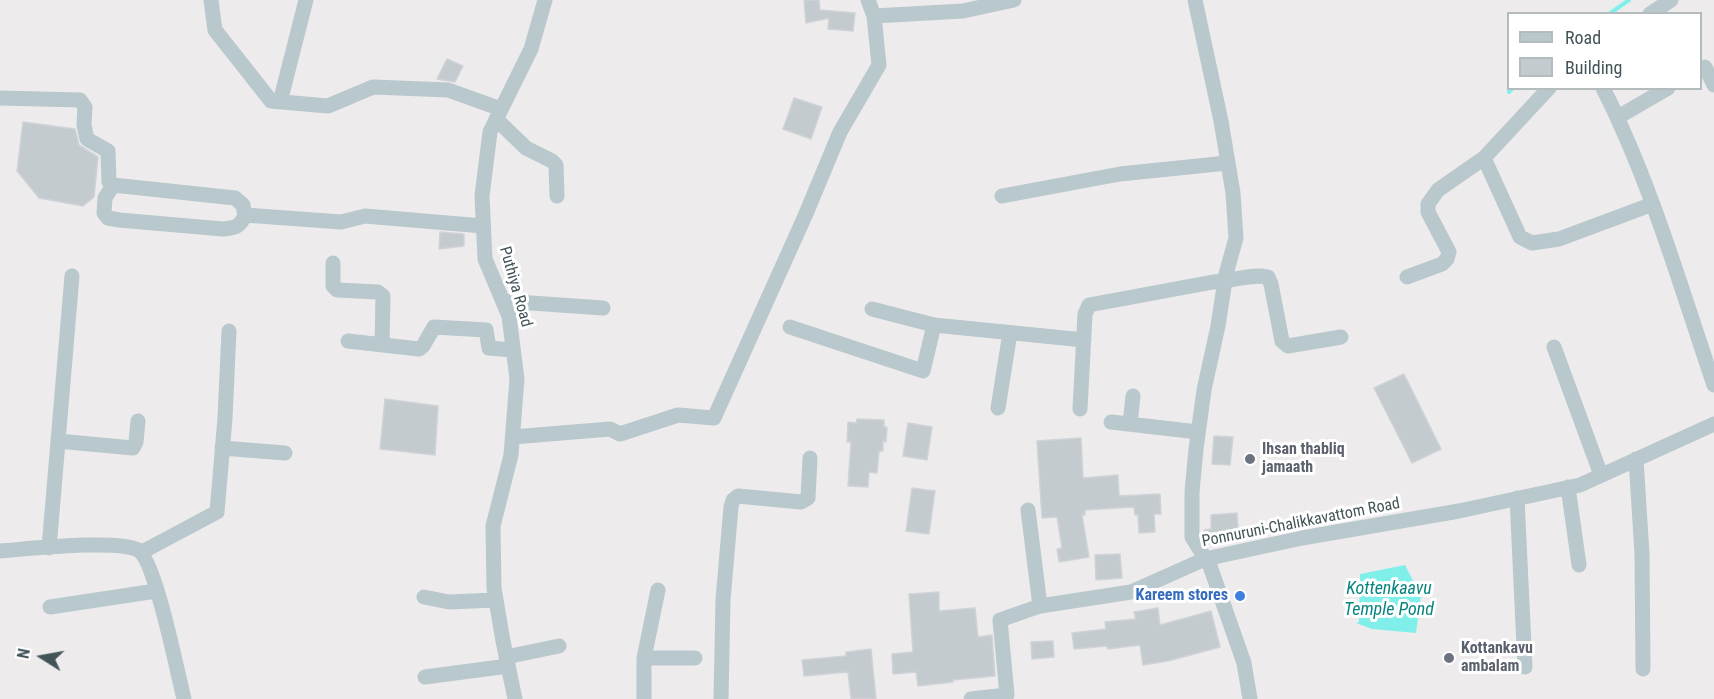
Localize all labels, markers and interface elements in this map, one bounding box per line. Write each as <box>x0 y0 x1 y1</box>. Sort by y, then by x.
legend <box>1507 12 1702 90</box>
text: Road <box>1565 27 1601 48</box>
text: Building <box>1565 57 1622 78</box>
street label: Puthiya Road <box>494 245 536 329</box>
place label: Ihsan thabliq jamaath <box>1262 440 1345 478</box>
marker: Ihsan thabliq jamaath <box>1243 452 1257 466</box>
street label: Ponnuruni-Chalikkavattom Road <box>1200 494 1402 552</box>
water label: Kottenkaavu Temple Pond <box>1344 578 1434 620</box>
place label: Kareem stores <box>1136 586 1228 606</box>
marker: Kareem stores <box>1233 589 1247 603</box>
north arrow <box>12 627 72 687</box>
place label: Kottankavu ambalam <box>1461 639 1533 677</box>
text: N <box>14 647 34 660</box>
marker: Kottankavu ambalam <box>1442 651 1456 665</box>

